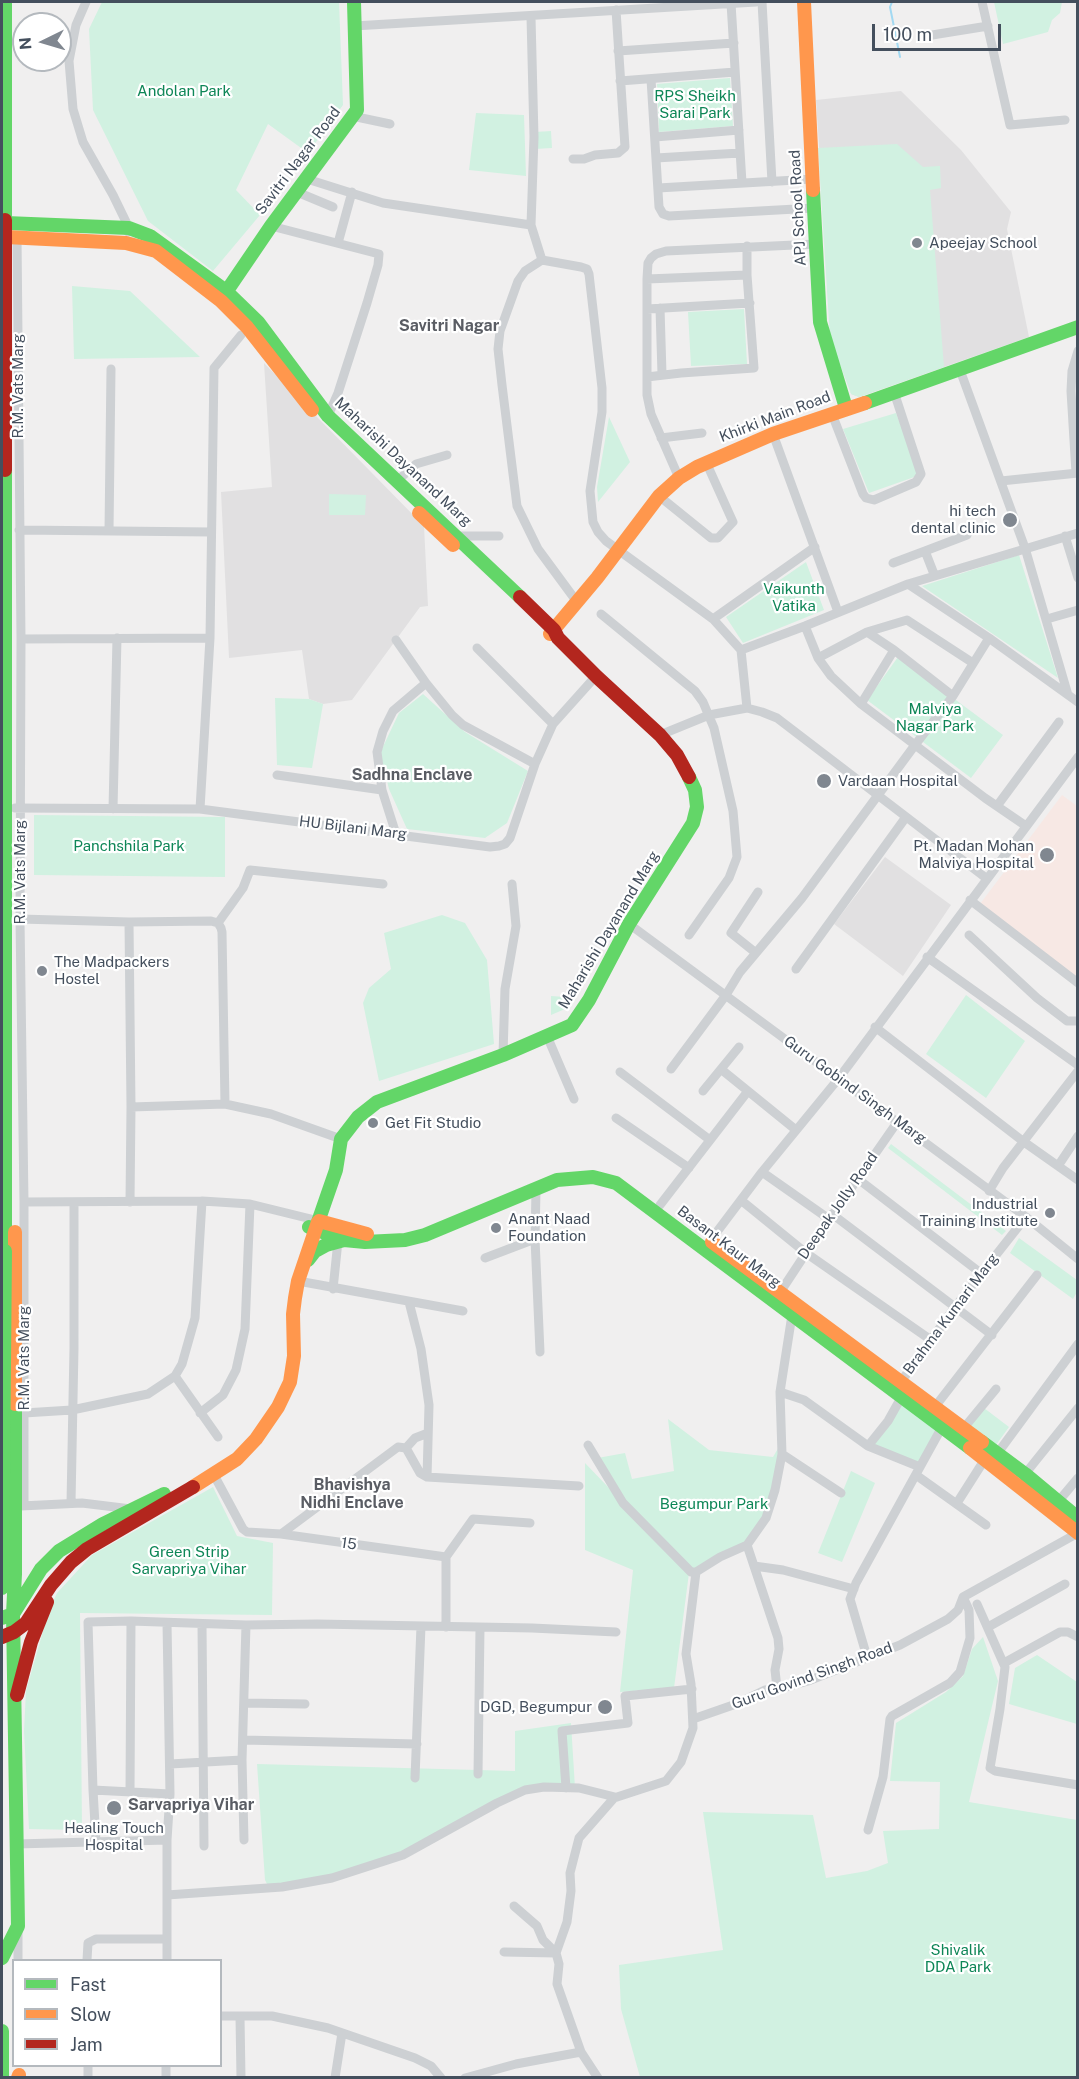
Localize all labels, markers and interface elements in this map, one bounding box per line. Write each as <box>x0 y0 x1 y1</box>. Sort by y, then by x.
north arrow <box>12 12 72 72</box>
scale bar <box>875 12 1004 50</box>
text: 100 m <box>883 24 932 45</box>
text: N <box>16 36 36 51</box>
park label: Andolan Park <box>137 82 231 100</box>
park label: RPS Sheikh Sarai Park <box>654 87 736 122</box>
street label: Savitri Nagar Road <box>252 104 344 218</box>
street label: APJ School Road <box>786 149 810 267</box>
place label: Apeejay School <box>929 234 1037 252</box>
marker: Apeejay School <box>910 236 924 250</box>
district label: Savitri Nagar <box>399 316 499 336</box>
street label: R.M. Vats Marg <box>9 334 27 438</box>
street label: Khirki Main Road <box>717 388 833 446</box>
street label: Maharishi Dayanand Marg <box>331 394 475 530</box>
place label: hi tech dental clinic <box>911 502 996 537</box>
marker: hi tech dental clinic <box>1001 511 1019 529</box>
park label: Vaikunth Vatika <box>763 580 825 615</box>
park label: Malviya Nagar Park <box>896 700 974 735</box>
district label: Sadhna Enclave <box>352 765 472 785</box>
marker: Vardaan Hospital <box>815 772 833 790</box>
place label: Vardaan Hospital <box>838 772 958 790</box>
street label: HU Bijlani Marg <box>298 812 408 844</box>
street label: R.M. Vats Marg <box>11 820 29 924</box>
park label: Panchshila Park <box>73 837 185 855</box>
place label: Pt. Madan Mohan Malviya Hospital <box>913 837 1034 872</box>
marker: Pt. Madan Mohan Malviya Hospital <box>1038 846 1056 864</box>
street label: Maharishi Dayanand Marg <box>555 848 663 1012</box>
place label: The Madpackers Hostel <box>54 953 169 988</box>
marker: The Madpackers Hostel <box>35 964 49 978</box>
street label: Guru Gobind Singh Marg <box>780 1032 930 1148</box>
place label: Get Fit Studio <box>385 1114 481 1132</box>
marker: Get Fit Studio <box>366 1116 380 1130</box>
street label: Deepak Jolly Road <box>794 1149 882 1263</box>
place label: Industrial Training Institute <box>919 1195 1038 1230</box>
street label: Basant Kaur Marg <box>674 1202 784 1292</box>
marker: Industrial Training Institute <box>1043 1206 1057 1220</box>
place label: Anant Naad Foundation <box>508 1210 590 1245</box>
marker: Anant Naad Foundation <box>489 1221 503 1235</box>
street label: Brahma Kumari Marg <box>900 1250 1002 1378</box>
street label: R.M. Vats Marg <box>15 1306 33 1410</box>
district label: Bhavishya Nidhi Enclave <box>300 1475 404 1513</box>
park label: Begumpur Park <box>660 1495 768 1513</box>
street label: 15 <box>340 1534 358 1554</box>
park label: Green Strip Sarvapriya Vihar <box>131 1543 247 1578</box>
street label: Guru Govind Singh Road <box>729 1639 895 1713</box>
place label: DGD, Begumpur <box>480 1698 592 1716</box>
marker: DGD, Begumpur <box>596 1698 614 1716</box>
district label: Sarvapriya Vihar <box>128 1795 254 1815</box>
marker: Healing Touch Hospital <box>105 1799 123 1817</box>
place label: Healing Touch Hospital <box>64 1819 164 1854</box>
park label: Shivalik DDA Park <box>925 1941 991 1976</box>
legend <box>12 1959 222 2067</box>
text: Fast <box>70 1974 106 1995</box>
text: Slow <box>70 2004 111 2025</box>
text: Jam <box>70 2034 103 2055</box>

